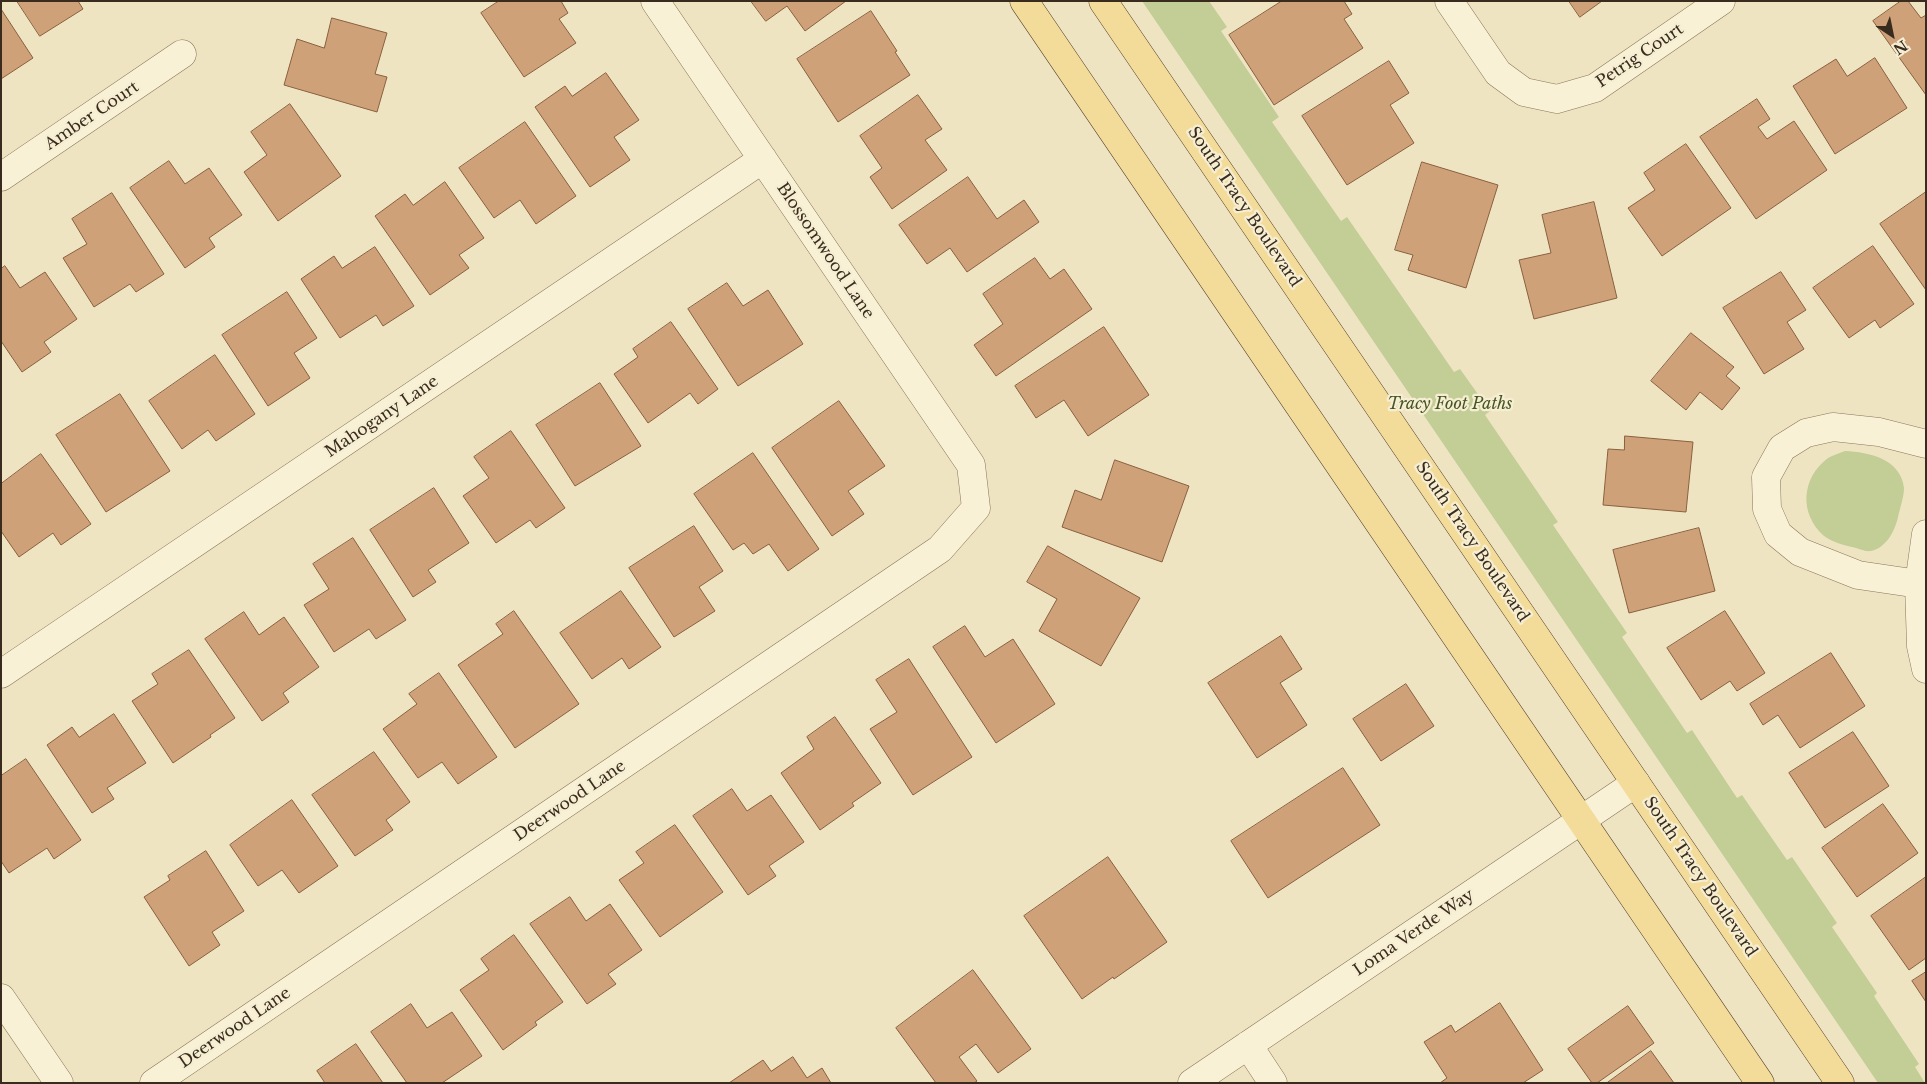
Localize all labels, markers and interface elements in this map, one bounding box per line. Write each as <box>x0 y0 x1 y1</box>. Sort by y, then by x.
north arrow <box>1867 10 1917 60</box>
street label: Petrig Court <box>1593 20 1687 92</box>
text: N <box>1890 36 1911 59</box>
street label: Amber Court <box>41 78 143 154</box>
street label: South Tracy Boulevard <box>1183 123 1305 291</box>
street label: Blossomwood Lane <box>772 179 878 323</box>
street label: Mahogany Lane <box>322 372 442 462</box>
park label: Tracy Foot Paths <box>1388 394 1512 414</box>
street label: South Tracy Boulevard <box>1411 458 1533 626</box>
street label: Deerwood Lane <box>511 757 629 845</box>
street label: South Tracy Boulevard <box>1639 793 1761 961</box>
street label: Loma Verde Way <box>1350 886 1478 980</box>
street label: Deerwood Lane <box>176 984 294 1072</box>

